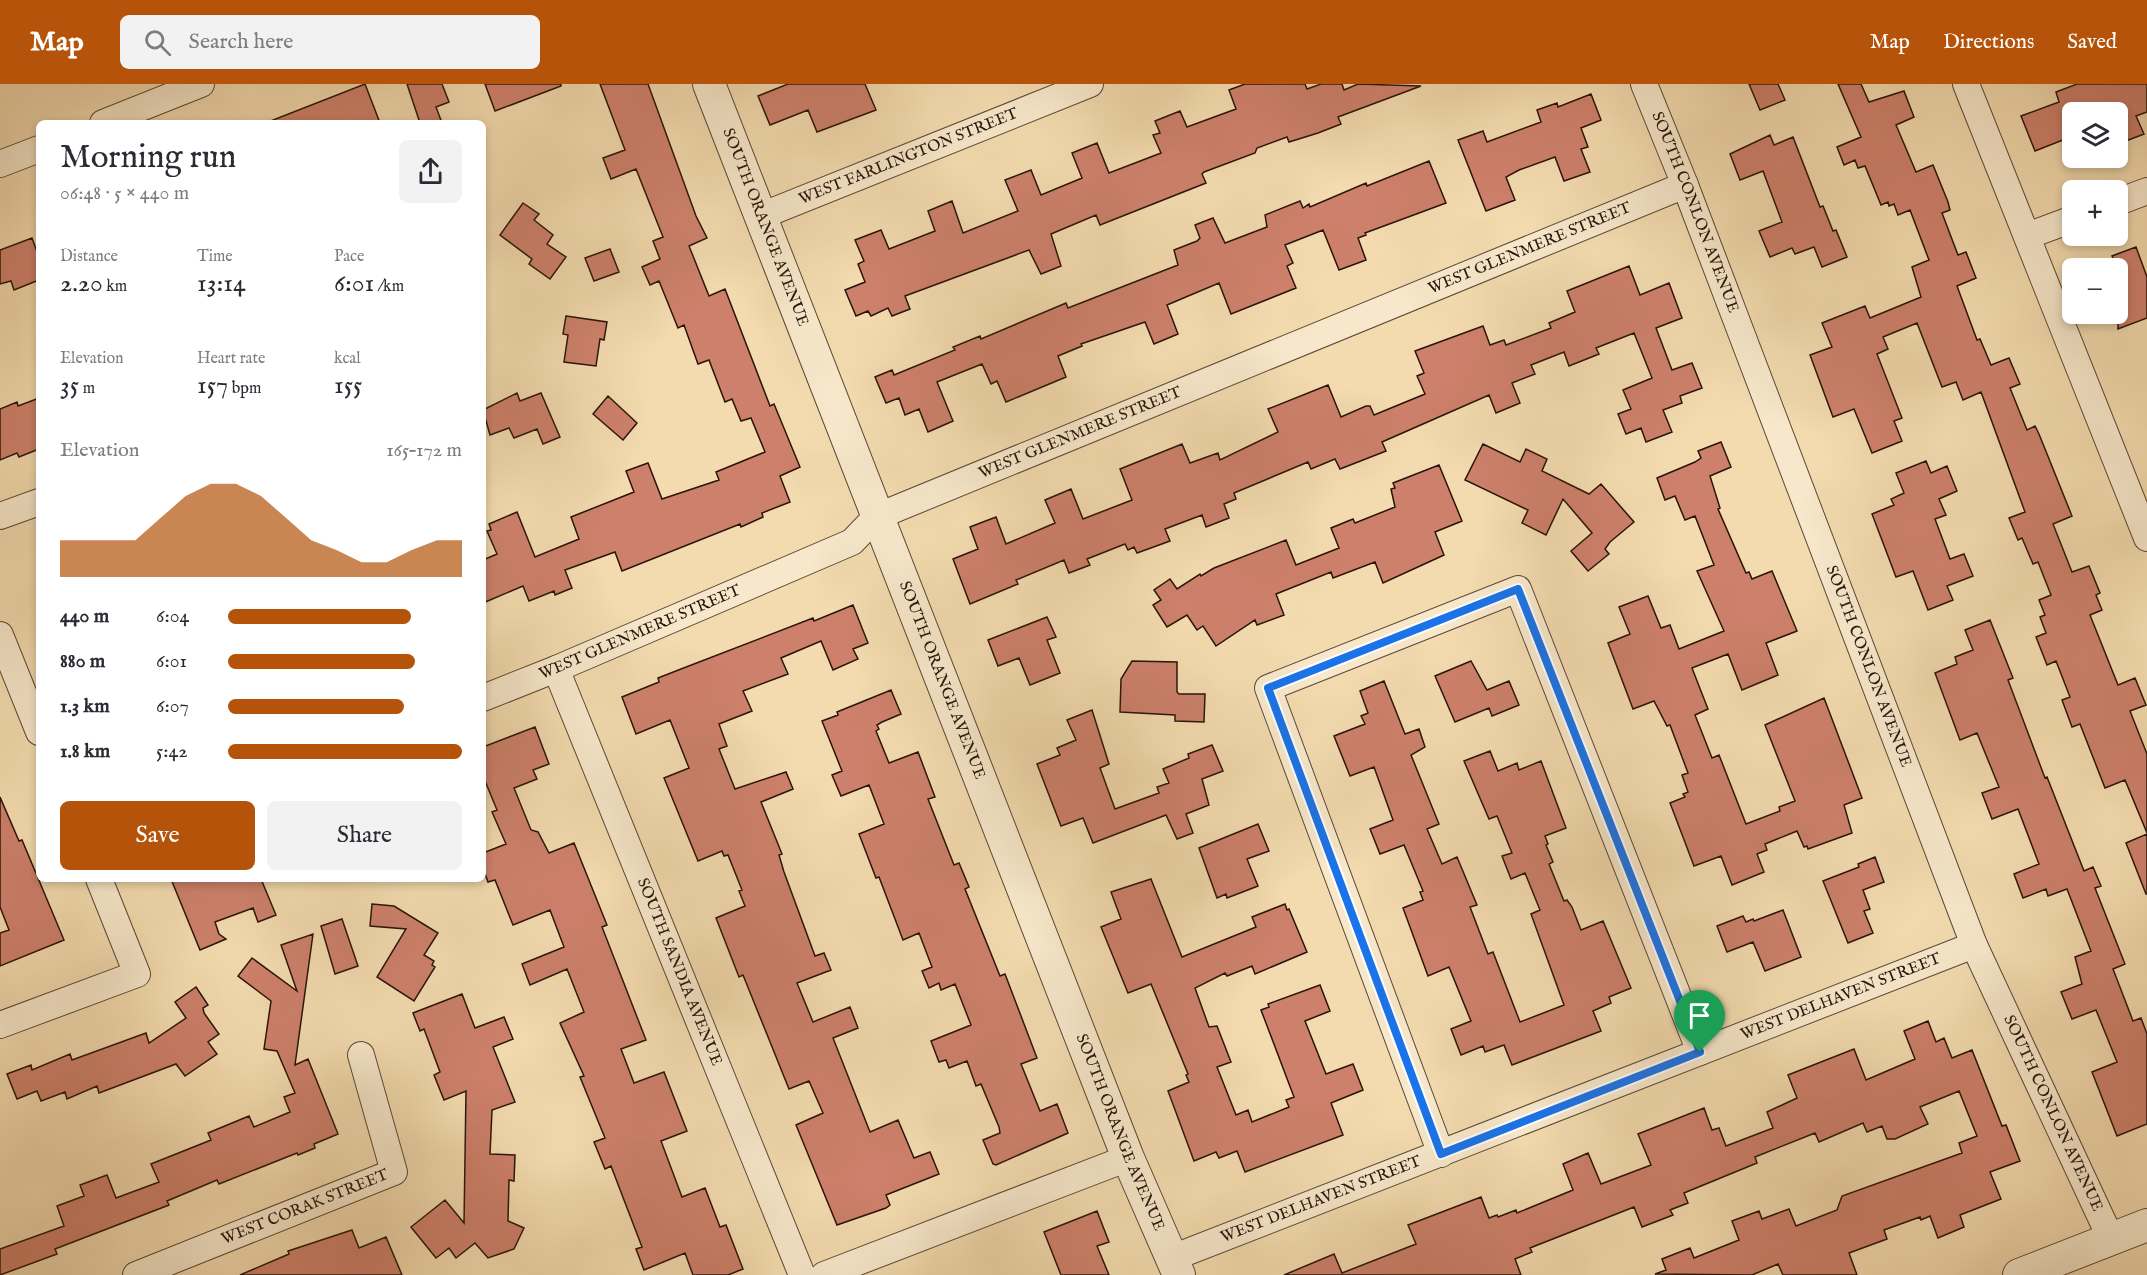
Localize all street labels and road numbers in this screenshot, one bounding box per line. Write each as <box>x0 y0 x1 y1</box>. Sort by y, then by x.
street label: WEST FARLINGTON STREET <box>796 104 1021 210</box>
street label: SOUTH CONLON AVENUE <box>1646 109 1743 316</box>
street label: SOUTH ORANGE AVENUE <box>717 126 813 329</box>
street label: WEST GLENMERE STREET <box>1425 198 1634 299</box>
street label: WEST GLENMERE STREET <box>976 383 1185 484</box>
street label: SOUTH CONLON AVENUE <box>1821 563 1915 770</box>
street label: SOUTH ORANGE AVENUE <box>894 578 989 782</box>
street label: WEST GLENMERE STREET <box>536 581 744 685</box>
street label: SOUTH SANDIA AVENUE <box>632 875 726 1069</box>
street label: WEST DELHAVEN STREET <box>1738 949 1944 1045</box>
street label: SOUTH CONLON AVENUE <box>1998 1012 2107 1215</box>
street label: SOUTH ORANGE AVENUE <box>1071 1031 1169 1234</box>
street label: WEST DELHAVEN STREET <box>1218 1152 1424 1248</box>
street label: WEST CORAK STREET <box>219 1165 392 1250</box>

